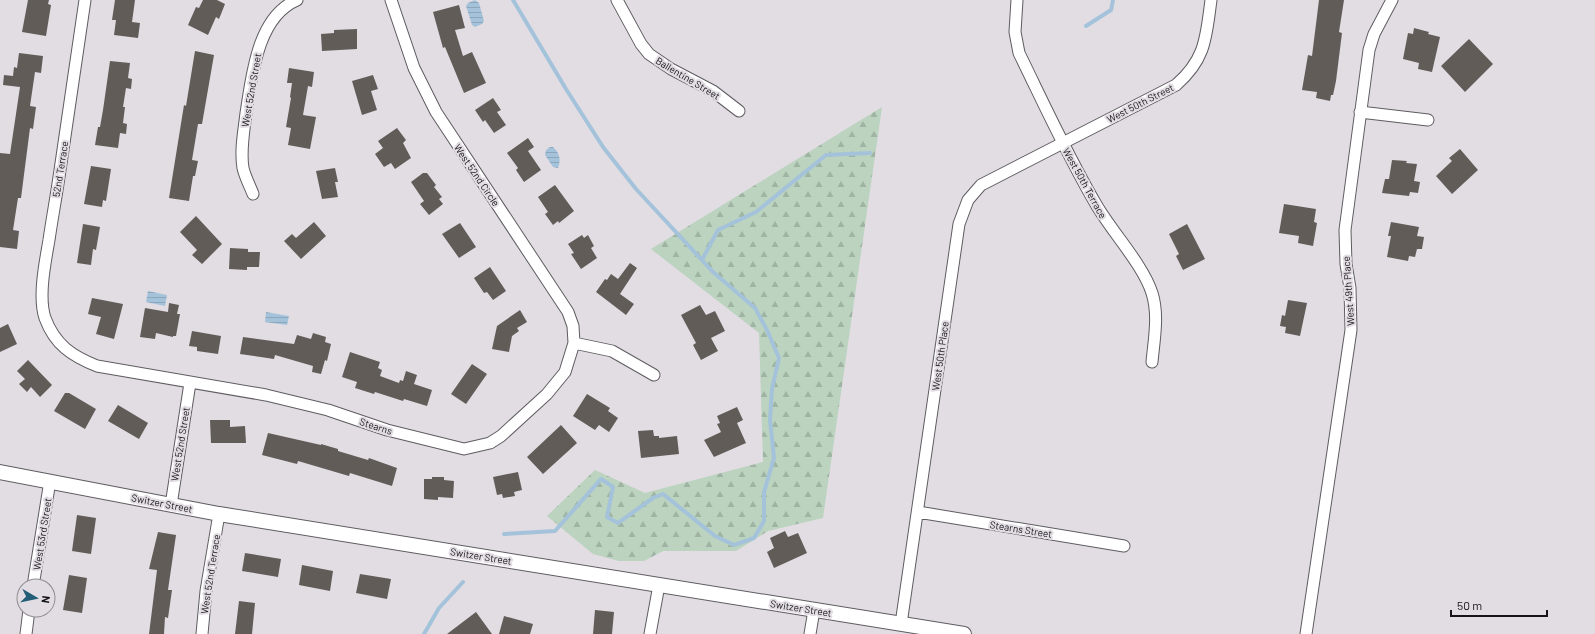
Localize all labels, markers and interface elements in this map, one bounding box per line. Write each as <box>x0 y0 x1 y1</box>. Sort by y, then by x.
street label: West 52nd Street <box>239 52 263 128</box>
street label: Ballentine Street <box>654 54 723 102</box>
street label: West 50th Street <box>1105 81 1176 125</box>
street label: 52nd Terrace <box>50 140 70 198</box>
street label: West 52nd Circle <box>452 142 502 208</box>
street label: West 50th Terrace <box>1061 146 1109 220</box>
street label: West 49th Place <box>1340 256 1356 326</box>
street label: West 50th Place <box>929 321 951 391</box>
street label: West 52nd Street <box>168 406 192 482</box>
street label: Stearns <box>358 415 394 437</box>
street label: Switzer Street <box>130 491 194 515</box>
street label: West 53rd Street <box>30 497 54 571</box>
street label: Stearns Street <box>989 518 1053 540</box>
street label: West 52nd Terrace <box>198 533 222 615</box>
street label: Switzer Street <box>449 545 513 567</box>
north arrow <box>16 578 56 618</box>
scale bar <box>1451 592 1547 618</box>
text: N <box>39 595 53 604</box>
street label: Switzer Street <box>769 597 833 619</box>
text: 50 m <box>1457 598 1482 612</box>

